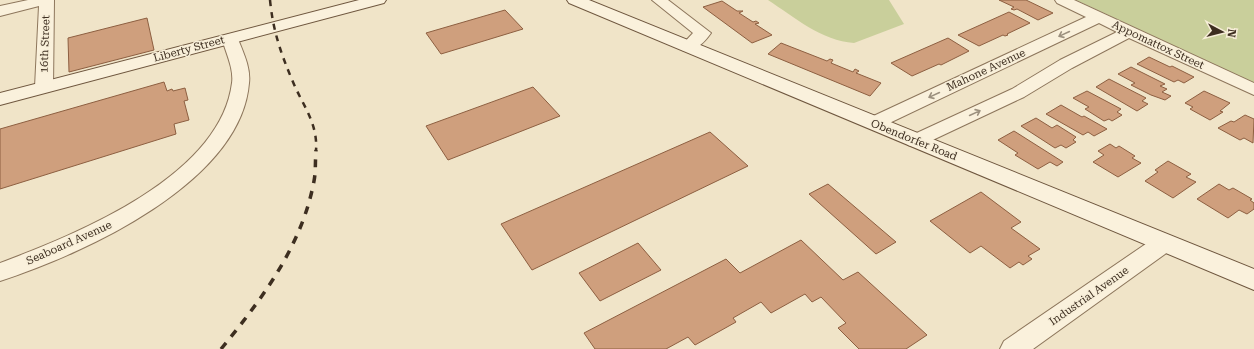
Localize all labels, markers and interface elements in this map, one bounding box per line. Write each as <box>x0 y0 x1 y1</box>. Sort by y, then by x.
north arrow <box>1202 12 1242 52</box>
street label: 16th Street <box>37 15 53 73</box>
street label: Appomattox Street <box>1110 18 1206 72</box>
text: N <box>1224 28 1238 39</box>
one-way arrow <box>1058 31 1070 38</box>
street label: Liberty Street <box>152 33 226 65</box>
street label: Mahone Avenue <box>944 46 1028 94</box>
one-way arrow <box>928 92 940 99</box>
one-way arrow <box>969 109 981 116</box>
street label: Obendorfer Road <box>869 117 959 163</box>
street label: Seaboard Avenue <box>24 218 114 268</box>
street label: Industrial Avenue <box>1047 264 1131 328</box>

